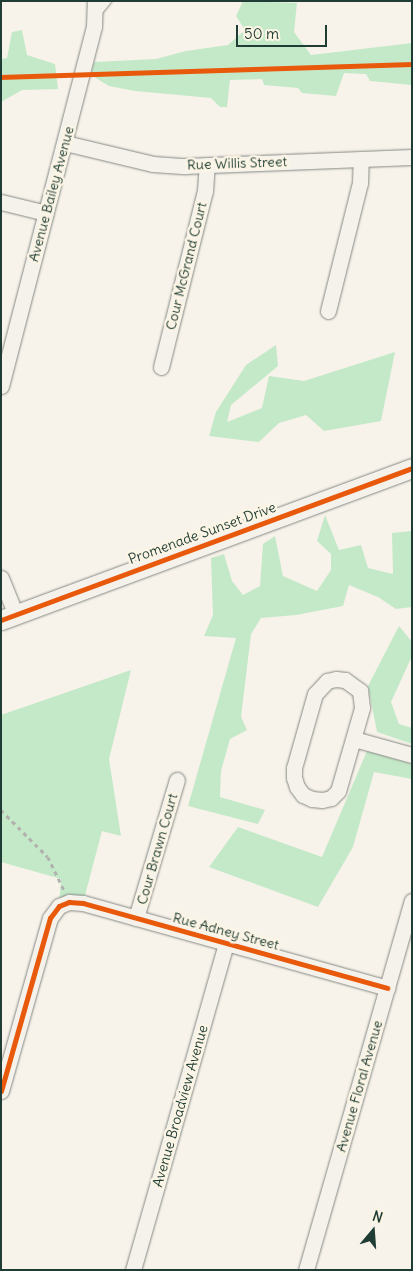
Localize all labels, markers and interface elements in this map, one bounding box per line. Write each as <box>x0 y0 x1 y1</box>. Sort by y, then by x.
scale bar <box>238 15 329 47</box>
text: 50 m <box>244 24 279 43</box>
street label: Avenue Bailey Avenue <box>25 124 77 264</box>
street label: Rue Willis Street <box>187 153 287 173</box>
street label: Cour McGrand Court <box>162 200 210 332</box>
street label: Promenade Sunset Drive <box>126 498 278 568</box>
street label: Cour Brawn Court <box>133 791 181 907</box>
street label: Rue Adney Street <box>171 909 281 953</box>
street label: Avenue Floral Avenue <box>332 1018 386 1154</box>
street label: Avenue Broadview Avenue <box>149 1023 211 1189</box>
north arrow <box>348 1206 398 1256</box>
text: N <box>370 1207 385 1227</box>

